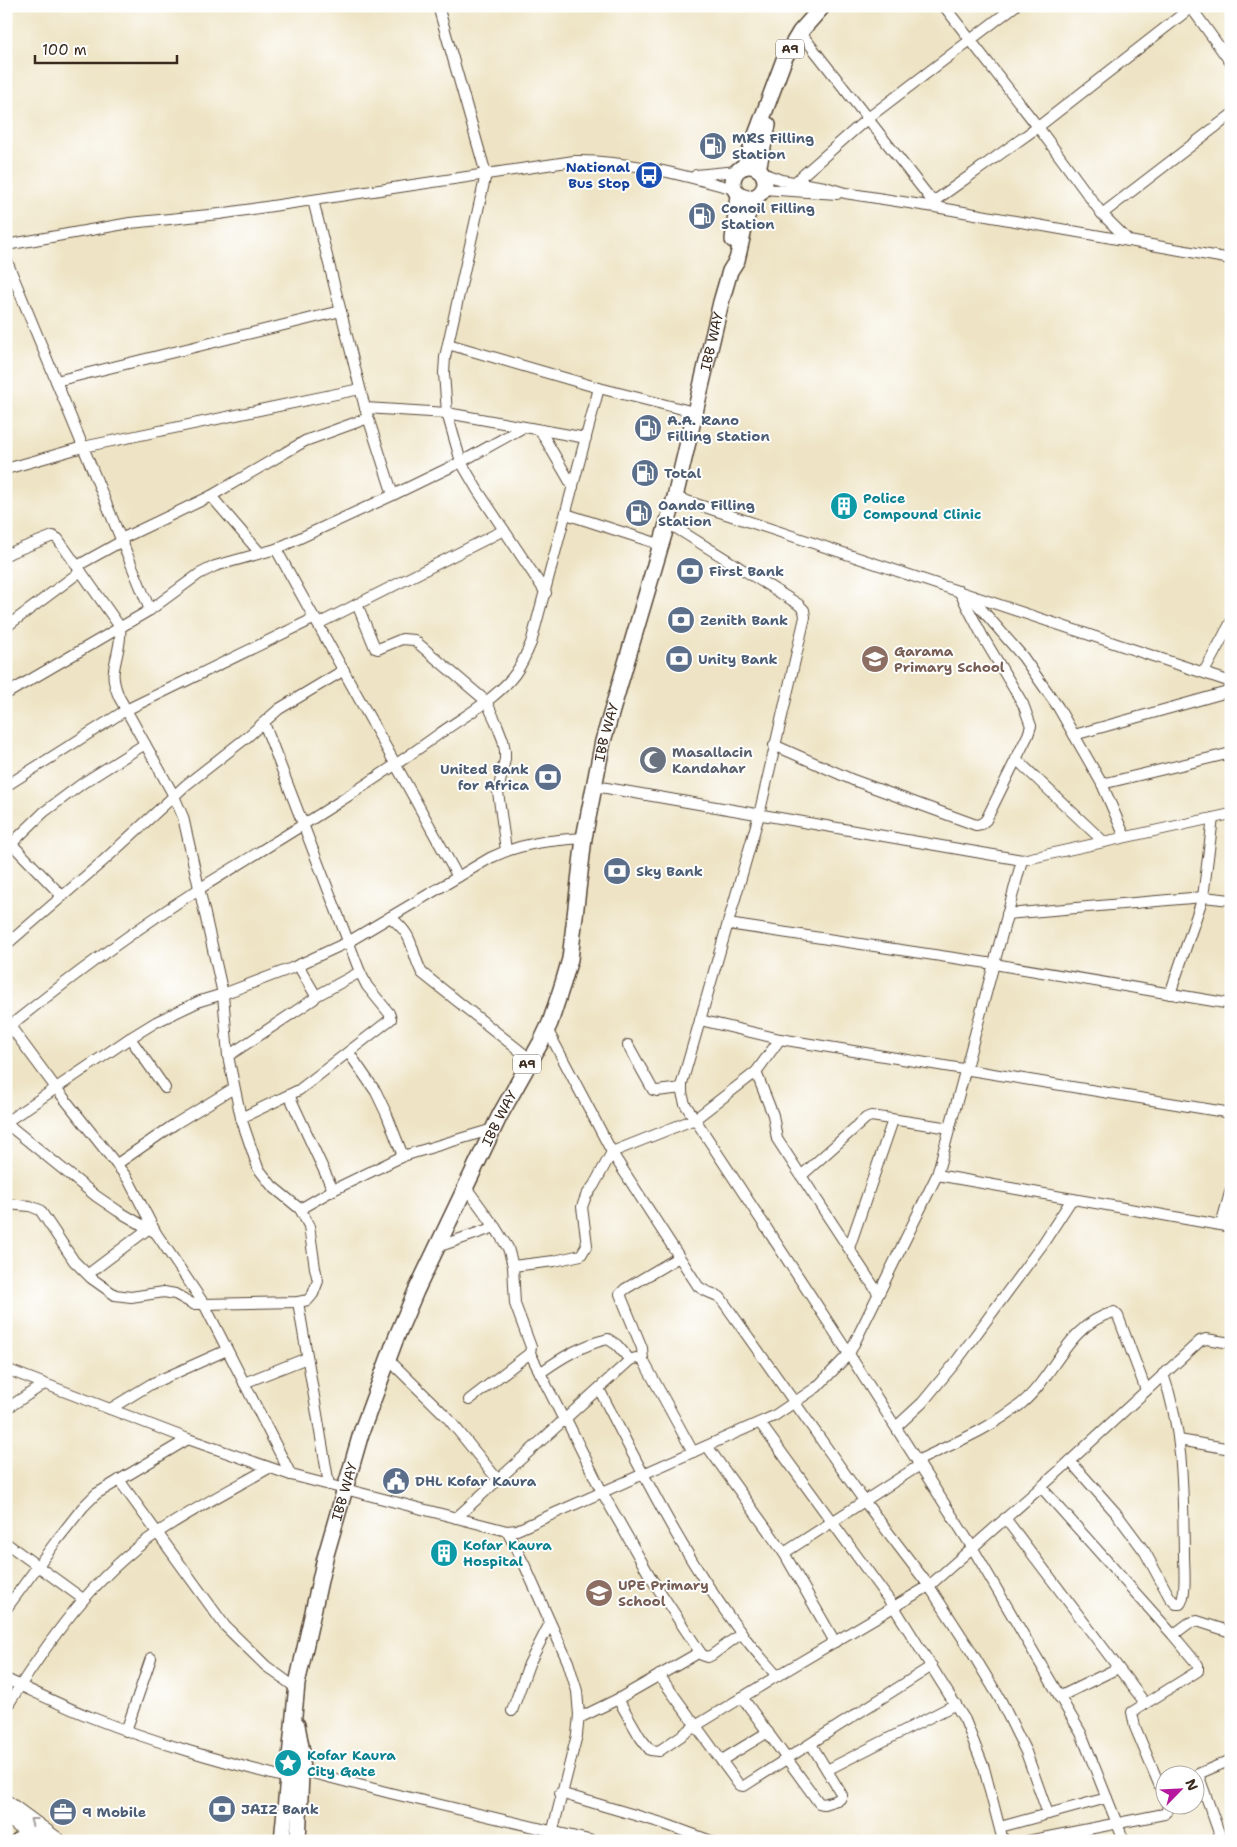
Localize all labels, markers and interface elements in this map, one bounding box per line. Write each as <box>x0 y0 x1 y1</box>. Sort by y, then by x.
scale bar <box>35 32 178 64</box>
text: 100 m <box>42 40 87 60</box>
road number: A9 <box>776 40 804 59</box>
place label: MRS Filling Station <box>732 129 814 163</box>
fuel station icon: MRS Filling Station <box>698 131 728 161</box>
place label: National Bus Stop <box>566 158 630 192</box>
bus stop icon: National Bus Stop <box>634 160 664 190</box>
place label: Conoil Filling Station <box>721 199 815 233</box>
fuel station icon: Conoil Filling Station <box>687 201 717 231</box>
street label: IBB WAY <box>696 309 728 373</box>
place label: A.A. Rano Filling Station <box>667 411 770 445</box>
fuel station icon: A.A. Rano Filling Station <box>633 413 663 443</box>
fuel station icon: Total <box>630 458 660 488</box>
place label: Total <box>664 464 701 482</box>
place label: Police Compound Clinic <box>863 489 981 523</box>
building icon: Police Compound Clinic <box>829 491 859 521</box>
place label: Oando Filling Station <box>658 496 755 530</box>
fuel station icon: Oando Filling Station <box>624 498 654 528</box>
bank icon: First Bank <box>675 556 705 586</box>
place label: First Bank <box>709 562 784 580</box>
bank icon: Zenith Bank <box>666 605 696 635</box>
place label: Zenith Bank <box>700 611 788 629</box>
place label: Garama Primary School <box>894 642 1005 676</box>
bank icon: Unity Bank <box>664 644 694 674</box>
school or university icon: Garama Primary School <box>860 644 890 674</box>
place label: Unity Bank <box>698 650 778 668</box>
street label: IBB WAY <box>590 700 623 763</box>
place label: Masallacin Kandahar <box>672 743 753 777</box>
mosque icon: Masallacin Kandahar <box>638 745 668 775</box>
place label: United Bank for Africa <box>440 760 529 794</box>
bank icon: United Bank for Africa <box>533 762 563 792</box>
bank icon: Sky Bank <box>602 856 632 886</box>
place label: Sky Bank <box>636 862 703 880</box>
road number: A9 <box>513 1054 541 1074</box>
street label: IBB WAY <box>478 1087 521 1149</box>
street label: IBB WAY <box>327 1460 361 1523</box>
public building icon: DHL Kofar Kaura <box>381 1466 411 1496</box>
place label: DHL Kofar Kaura <box>415 1472 537 1490</box>
place label: Kofar Kaura Hospital <box>463 1536 552 1570</box>
building icon: Kofar Kaura Hospital <box>429 1538 459 1568</box>
place label: UPE Primary School <box>618 1576 709 1610</box>
school or university icon: UPE Primary School <box>584 1578 614 1608</box>
place label: Kofar Kaura City Gate <box>307 1746 396 1780</box>
place icon: Kofar Kaura City Gate <box>273 1748 303 1778</box>
north arrow <box>1154 1764 1204 1814</box>
text: N <box>1181 1776 1202 1793</box>
bank icon: JAIZ Bank <box>207 1794 237 1824</box>
office icon: 9 Mobile <box>48 1797 78 1827</box>
place label: JAIZ Bank <box>241 1800 319 1818</box>
place label: 9 Mobile <box>82 1803 146 1821</box>
one-way arrow <box>29 1818 39 1827</box>

